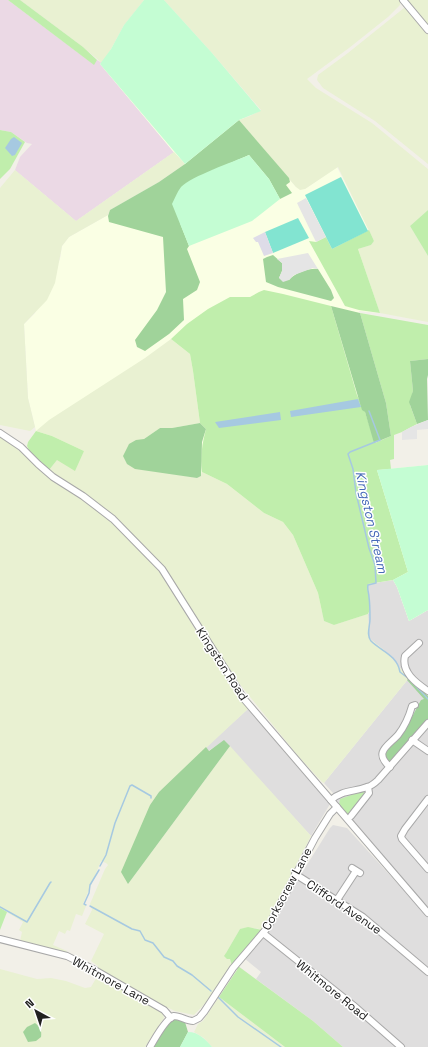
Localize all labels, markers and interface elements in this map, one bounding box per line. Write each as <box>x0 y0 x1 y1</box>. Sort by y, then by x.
water label: Kingston Stream <box>352 469 392 576</box>
street label: Kingston Road <box>192 624 252 704</box>
street label: Corkscrew Lane <box>258 845 316 933</box>
street label: Clifford Avenue <box>303 876 385 938</box>
street label: Whitmore Lane <box>69 953 153 1009</box>
street label: Whitmore Road <box>293 956 371 1024</box>
north arrow <box>16 991 56 1031</box>
text: N <box>22 996 37 1011</box>

